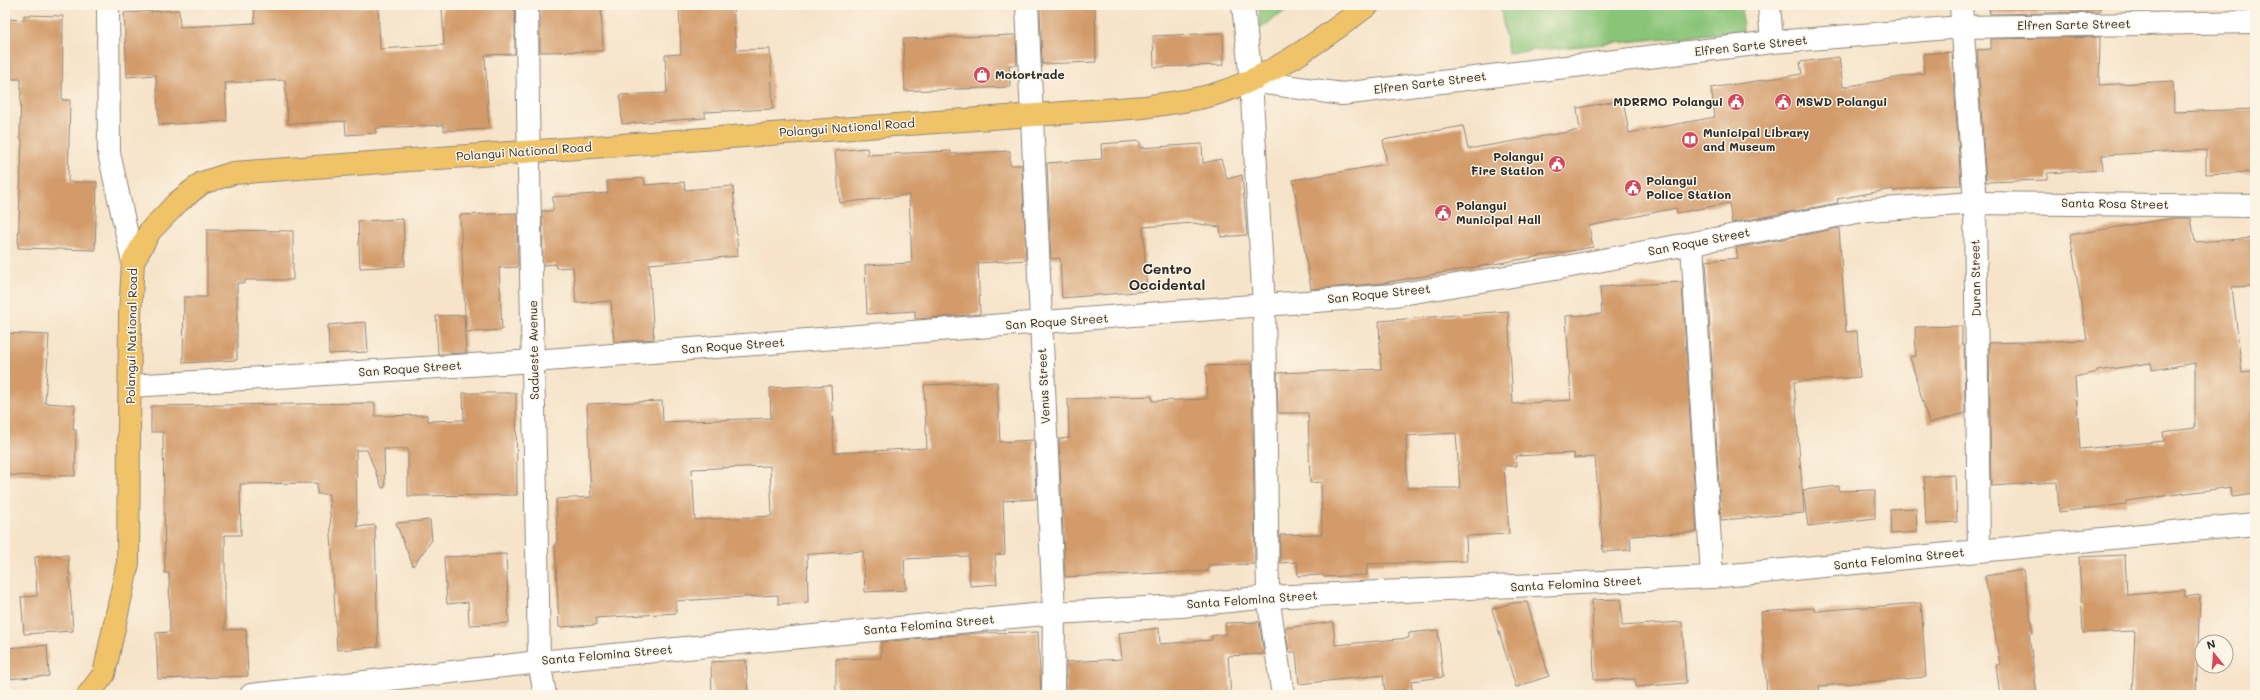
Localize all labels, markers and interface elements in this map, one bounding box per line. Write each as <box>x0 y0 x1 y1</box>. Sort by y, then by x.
street label: Elfren Sarte Street <box>2017 15 2131 33</box>
street label: Elfren Sarte Street <box>1694 31 1808 59</box>
shop icon: Motortrade <box>972 65 992 85</box>
place label: Motortrade <box>995 66 1065 82</box>
street label: Elfren Sarte Street <box>1373 67 1487 97</box>
public building icon: MDRRMO Polangui <box>1726 92 1746 112</box>
public building icon: MSWD Polangui <box>1773 92 1793 112</box>
place label: MDRRMO Polangui <box>1613 93 1723 109</box>
place label: MSWD Polangui <box>1796 93 1887 109</box>
street label: Polangui National Road <box>779 114 916 140</box>
place label: Municipal Library and Museum <box>1703 124 1810 154</box>
library icon: Municipal Library and Museum <box>1680 130 1700 150</box>
street label: Polangui National Road <box>456 138 593 164</box>
place label: Polangui Fire Station <box>1471 148 1544 178</box>
public building icon: Polangui Fire Station <box>1547 154 1567 174</box>
place label: Polangui Police Station <box>1646 172 1731 202</box>
public building icon: Polangui Police Station <box>1623 178 1643 198</box>
street label: Santa Rosa Street <box>2061 194 2169 212</box>
place label: Polangui Municipal Hall <box>1456 197 1541 227</box>
public building icon: Polangui Municipal Hall <box>1433 203 1453 223</box>
street label: San Roque Street <box>1647 223 1751 259</box>
street label: Duran Street <box>1966 239 1984 317</box>
district label: Centro Occidental <box>1129 259 1205 294</box>
street label: Polangui National Road <box>122 268 140 404</box>
street label: San Roque Street <box>1327 280 1431 306</box>
street label: Sadueste Avenue <box>524 300 542 400</box>
street label: San Roque Street <box>1005 309 1109 333</box>
street label: San Roque Street <box>681 333 785 357</box>
street label: Venus Street <box>1033 348 1053 425</box>
street label: San Roque Street <box>358 356 462 380</box>
street label: Santa Felomina Street <box>1833 543 1965 573</box>
street label: Santa Felomina Street <box>1510 572 1642 594</box>
street label: Santa Felomina Street <box>1186 586 1318 612</box>
street label: Santa Felomina Street <box>863 610 995 638</box>
north arrow <box>2194 634 2234 674</box>
text: N <box>2205 636 2217 652</box>
street label: Santa Felomina Street <box>541 640 673 668</box>

